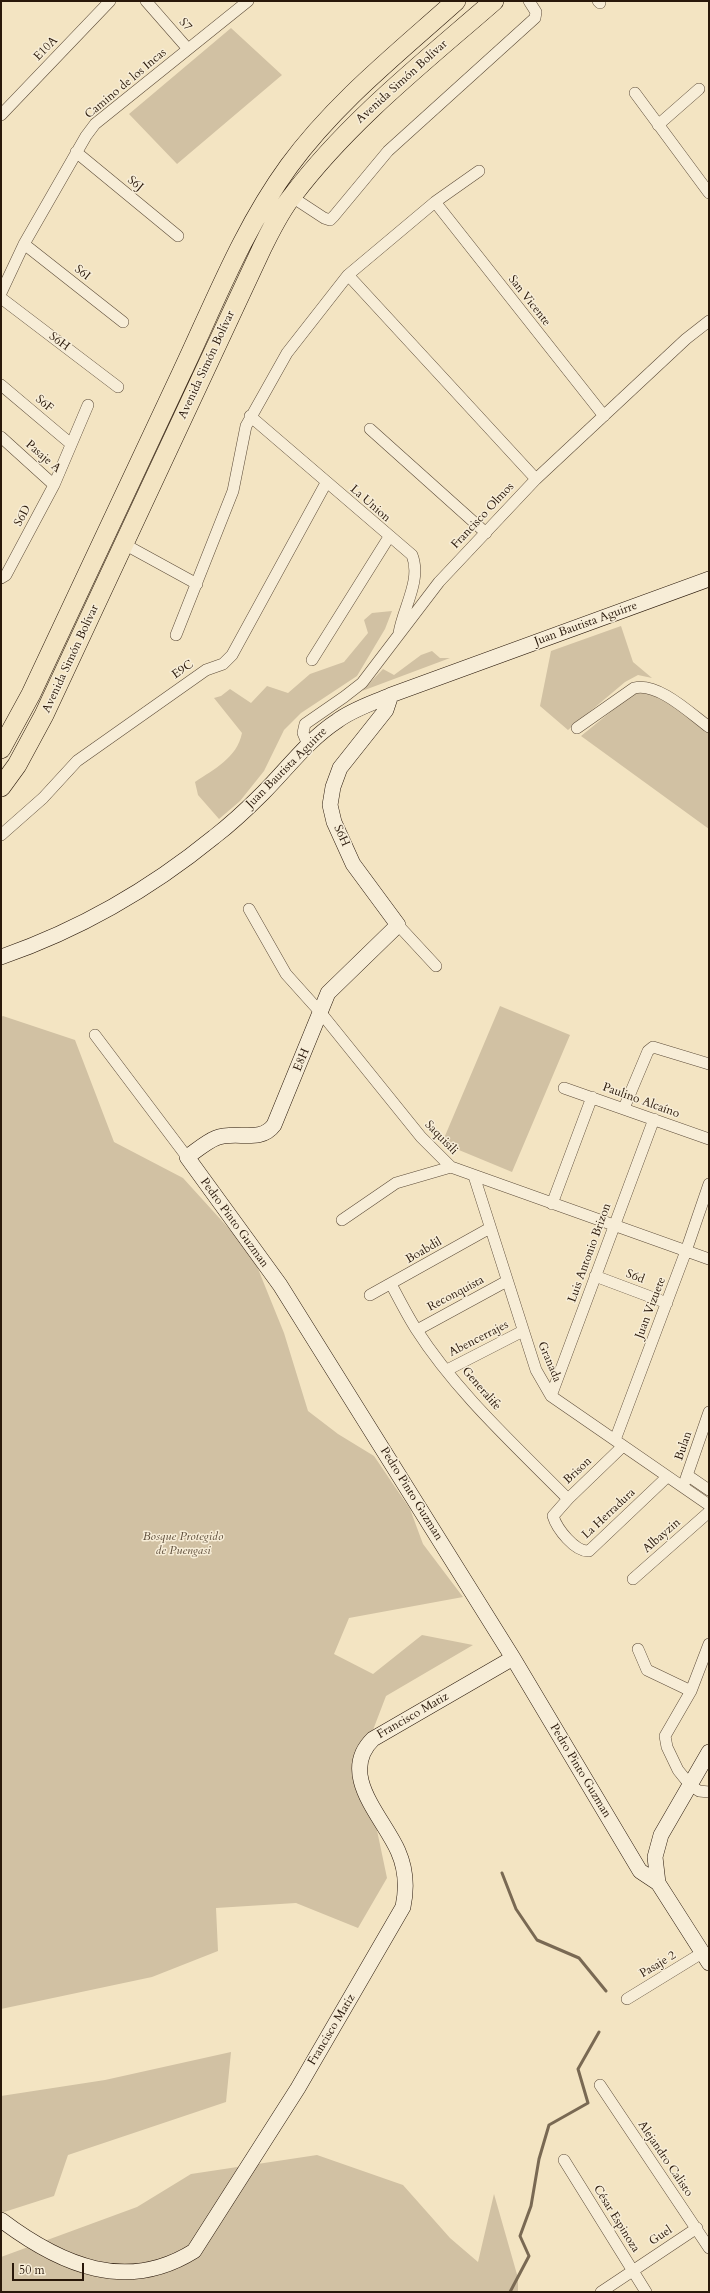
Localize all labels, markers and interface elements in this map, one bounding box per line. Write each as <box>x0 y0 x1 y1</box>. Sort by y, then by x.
street label: S7 <box>176 16 194 34</box>
street label: E10A <box>31 34 61 64</box>
street label: Avenida Simón Bolívar <box>353 37 451 127</box>
street label: Camino de los Incas <box>82 46 170 122</box>
street label: S6J <box>124 173 146 195</box>
street label: S6I <box>71 262 93 284</box>
street label: San Vicente <box>505 273 553 329</box>
street label: Avenida Simón Bolívar <box>176 309 238 421</box>
street label: S6H <box>46 330 72 354</box>
street label: S6F <box>32 392 56 416</box>
street label: Pasaje A <box>22 438 64 476</box>
street label: Francisco Olmos <box>449 480 517 552</box>
street label: La Union <box>347 483 393 525</box>
street label: S6D <box>12 503 34 529</box>
street label: Juan Bautista Aguirre <box>533 599 639 649</box>
street label: Avenida Simón Bolívar <box>40 603 102 715</box>
street label: E9C <box>170 658 196 682</box>
street label: Juan Bautista Aguirre <box>244 725 330 811</box>
street label: S6H <box>330 823 352 849</box>
street label: E8H <box>291 1046 313 1074</box>
street label: Paulino Alcaíno <box>601 1080 681 1122</box>
street label: Saquisili <box>421 1118 461 1158</box>
street label: Pedro Pinto Guzman <box>197 1175 271 1271</box>
street label: Luis Antonio Brizon <box>565 1201 615 1305</box>
street label: Boabdil <box>403 1235 445 1267</box>
street label: S6d <box>624 1267 646 1287</box>
street label: Reconquista <box>425 1273 487 1315</box>
street label: Juan Vizuete <box>633 1275 669 1341</box>
street label: Abencerrajes <box>447 1318 511 1360</box>
street label: Granada <box>534 1340 564 1384</box>
street label: Generalife <box>458 1365 504 1413</box>
street label: Bulan <box>672 1430 696 1462</box>
street label: Pedro Pinto Guzman <box>376 1445 446 1543</box>
street label: Brison <box>561 1454 595 1488</box>
street label: La Herradura <box>579 1486 639 1542</box>
street label: Albayzin <box>640 1516 684 1556</box>
park label: Bosque Protegido de Puengasi <box>143 1530 223 1558</box>
street label: Francisco Matiz <box>375 1690 451 1742</box>
street label: Pedro Pinto Guzman <box>546 1721 614 1821</box>
street label: Pasaje 2 <box>637 1949 679 1981</box>
street label: Francisco Matiz <box>305 1992 359 2068</box>
street label: Alejandro Calisto <box>634 2119 696 2199</box>
street label: César Espinoza <box>590 2183 642 2255</box>
street label: Guel <box>647 2223 675 2249</box>
scale bar <box>14 2255 86 2281</box>
text: 50 m <box>19 2262 45 2278</box>

